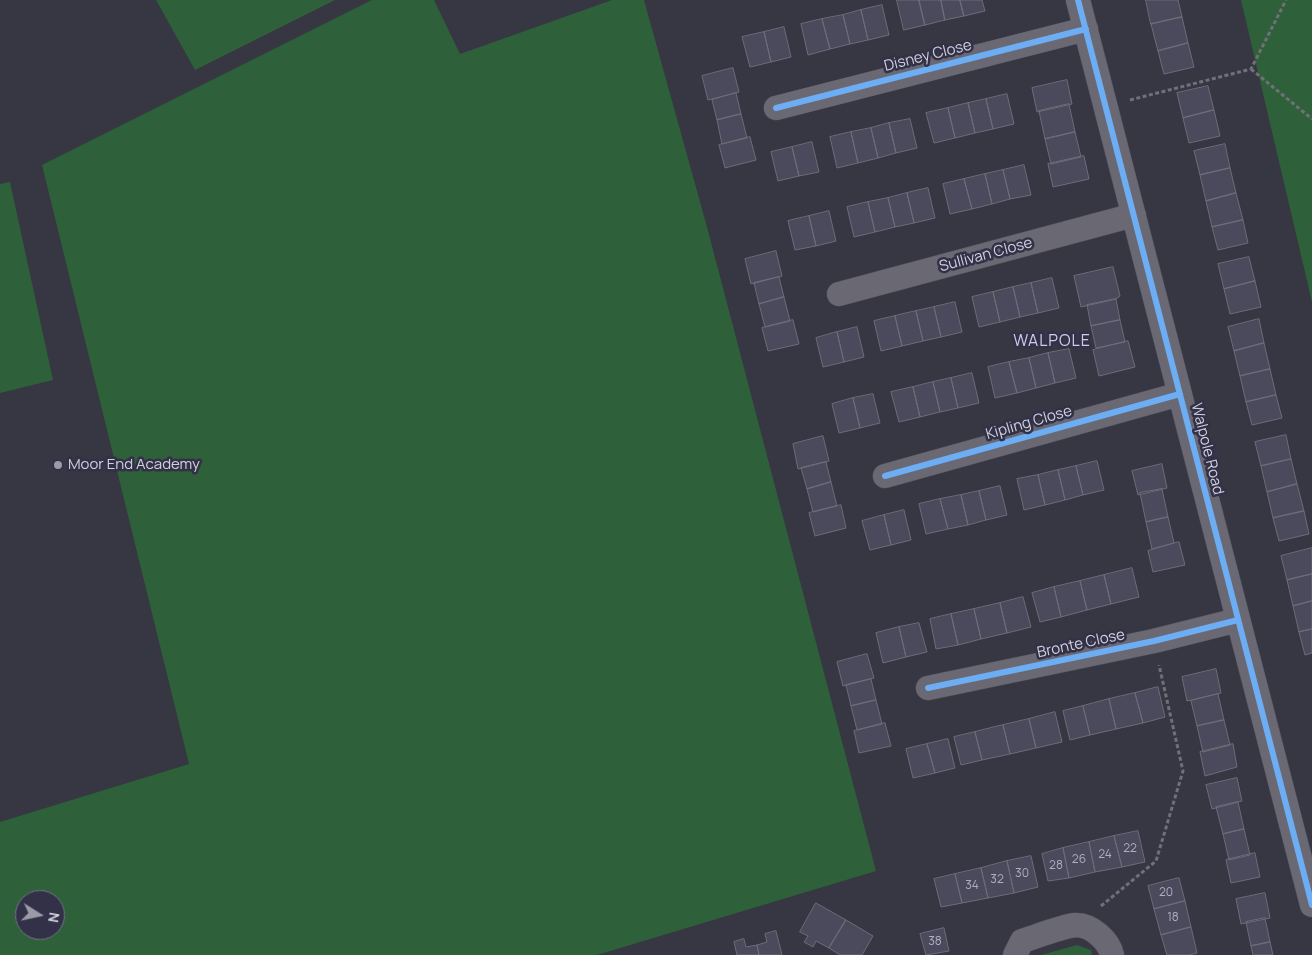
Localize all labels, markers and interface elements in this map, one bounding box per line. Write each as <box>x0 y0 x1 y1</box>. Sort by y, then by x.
street label: Disney Close <box>882 36 974 76</box>
street label: Sullivan Close <box>937 234 1035 276</box>
district label: WALPOLE <box>1012 332 1092 352</box>
street label: Walpole Road <box>1187 401 1227 497</box>
street label: Kipling Close <box>984 402 1074 444</box>
place label: Moor End Academy <box>68 456 200 474</box>
marker: Moor End Academy <box>52 459 64 471</box>
street label: Bronte Close <box>1035 626 1127 662</box>
house number: 22 <box>1123 842 1137 856</box>
house number: 24 <box>1098 848 1112 862</box>
house number: 26 <box>1072 853 1086 867</box>
house number: 28 <box>1049 859 1063 873</box>
house number: 30 <box>1015 867 1029 881</box>
house number: 32 <box>990 873 1004 887</box>
house number: 34 <box>965 879 979 893</box>
house number: 20 <box>1159 886 1173 900</box>
north arrow <box>15 890 65 940</box>
text: N <box>44 911 65 924</box>
house number: 18 <box>1167 911 1179 925</box>
house number: 38 <box>928 935 942 949</box>

